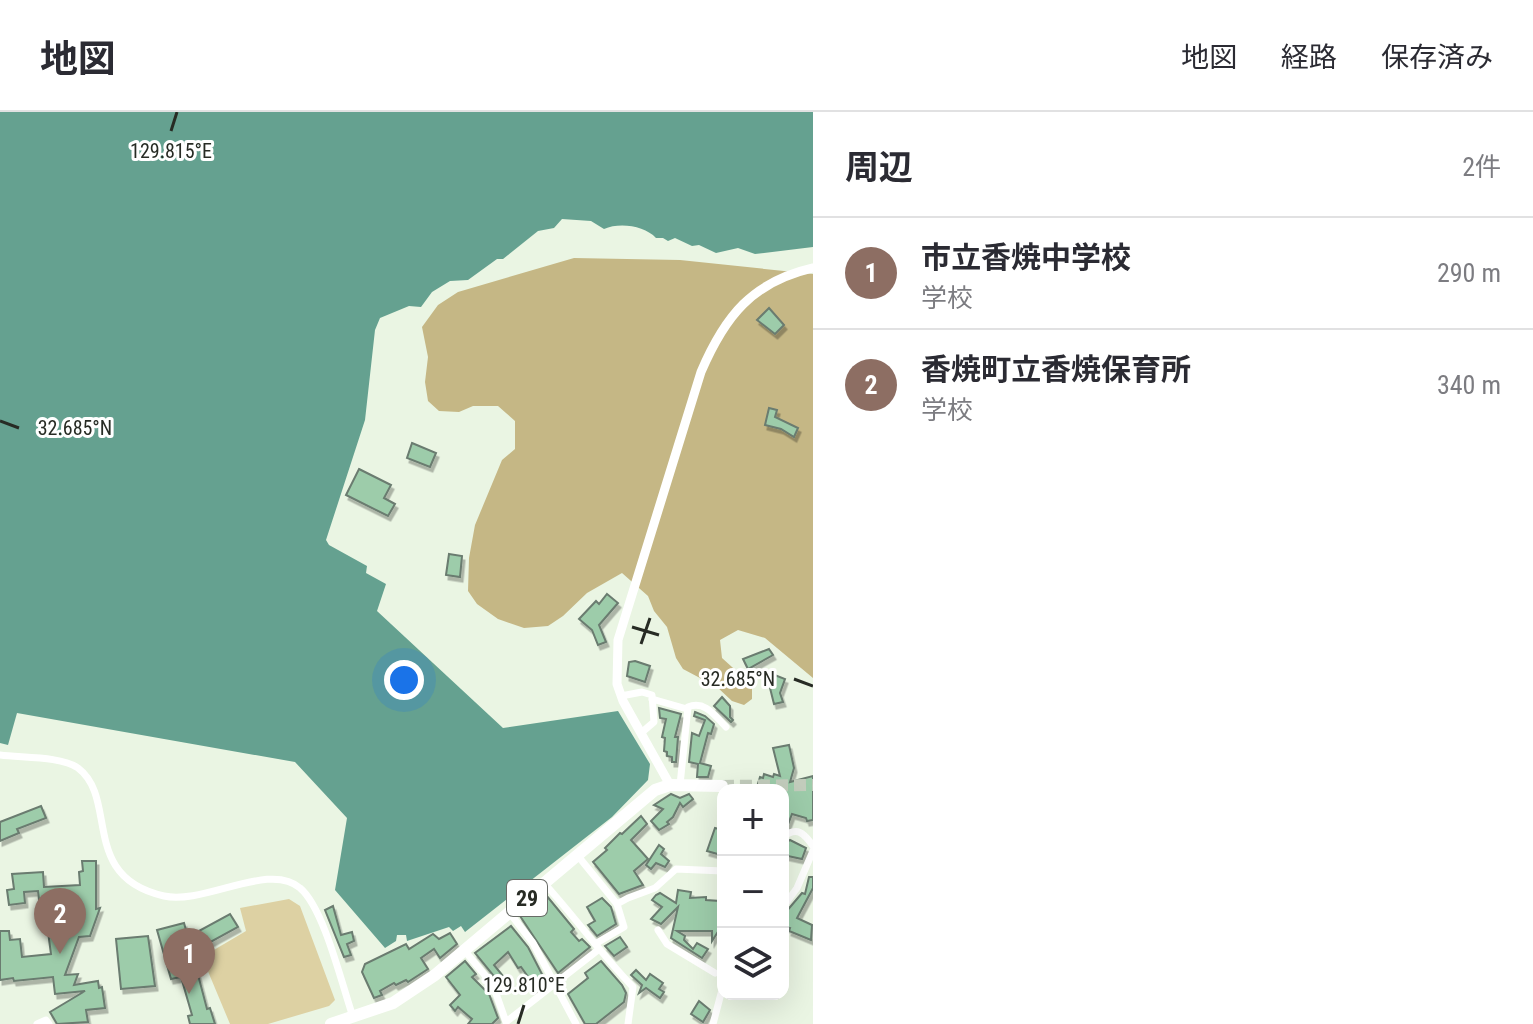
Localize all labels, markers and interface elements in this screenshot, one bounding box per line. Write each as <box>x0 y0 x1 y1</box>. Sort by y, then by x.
text: 地図 <box>40 37 116 81</box>
text: 地図 <box>1181 41 1237 74</box>
text: 経路 <box>1281 41 1337 74</box>
text: 保存済み <box>1381 41 1493 74</box>
text: 129.815°E <box>130 139 212 163</box>
text: 周辺 <box>845 147 913 187</box>
text: 2件 <box>1462 152 1501 182</box>
text: 市立香焼中学校 <box>921 240 1131 275</box>
text: 1 <box>864 258 878 288</box>
text: 290 m <box>1437 258 1501 288</box>
text: 学校 <box>921 283 973 313</box>
text: 香焼町立香焼保育所 <box>921 352 1191 387</box>
text: 2 <box>864 370 878 400</box>
text: 340 m <box>1437 370 1501 400</box>
text: 学校 <box>921 395 973 425</box>
text: 32.685°N <box>38 416 112 440</box>
your location <box>384 660 424 700</box>
text: 32.685°N <box>701 667 775 691</box>
map controls <box>717 784 789 1000</box>
button: + <box>717 784 789 856</box>
button: − <box>717 856 789 928</box>
road number: 29 <box>507 880 547 916</box>
pin: 2 <box>34 888 86 954</box>
pin: 1 <box>163 928 215 994</box>
button: layers <box>717 928 789 1000</box>
text: 129.810°E <box>483 973 565 997</box>

